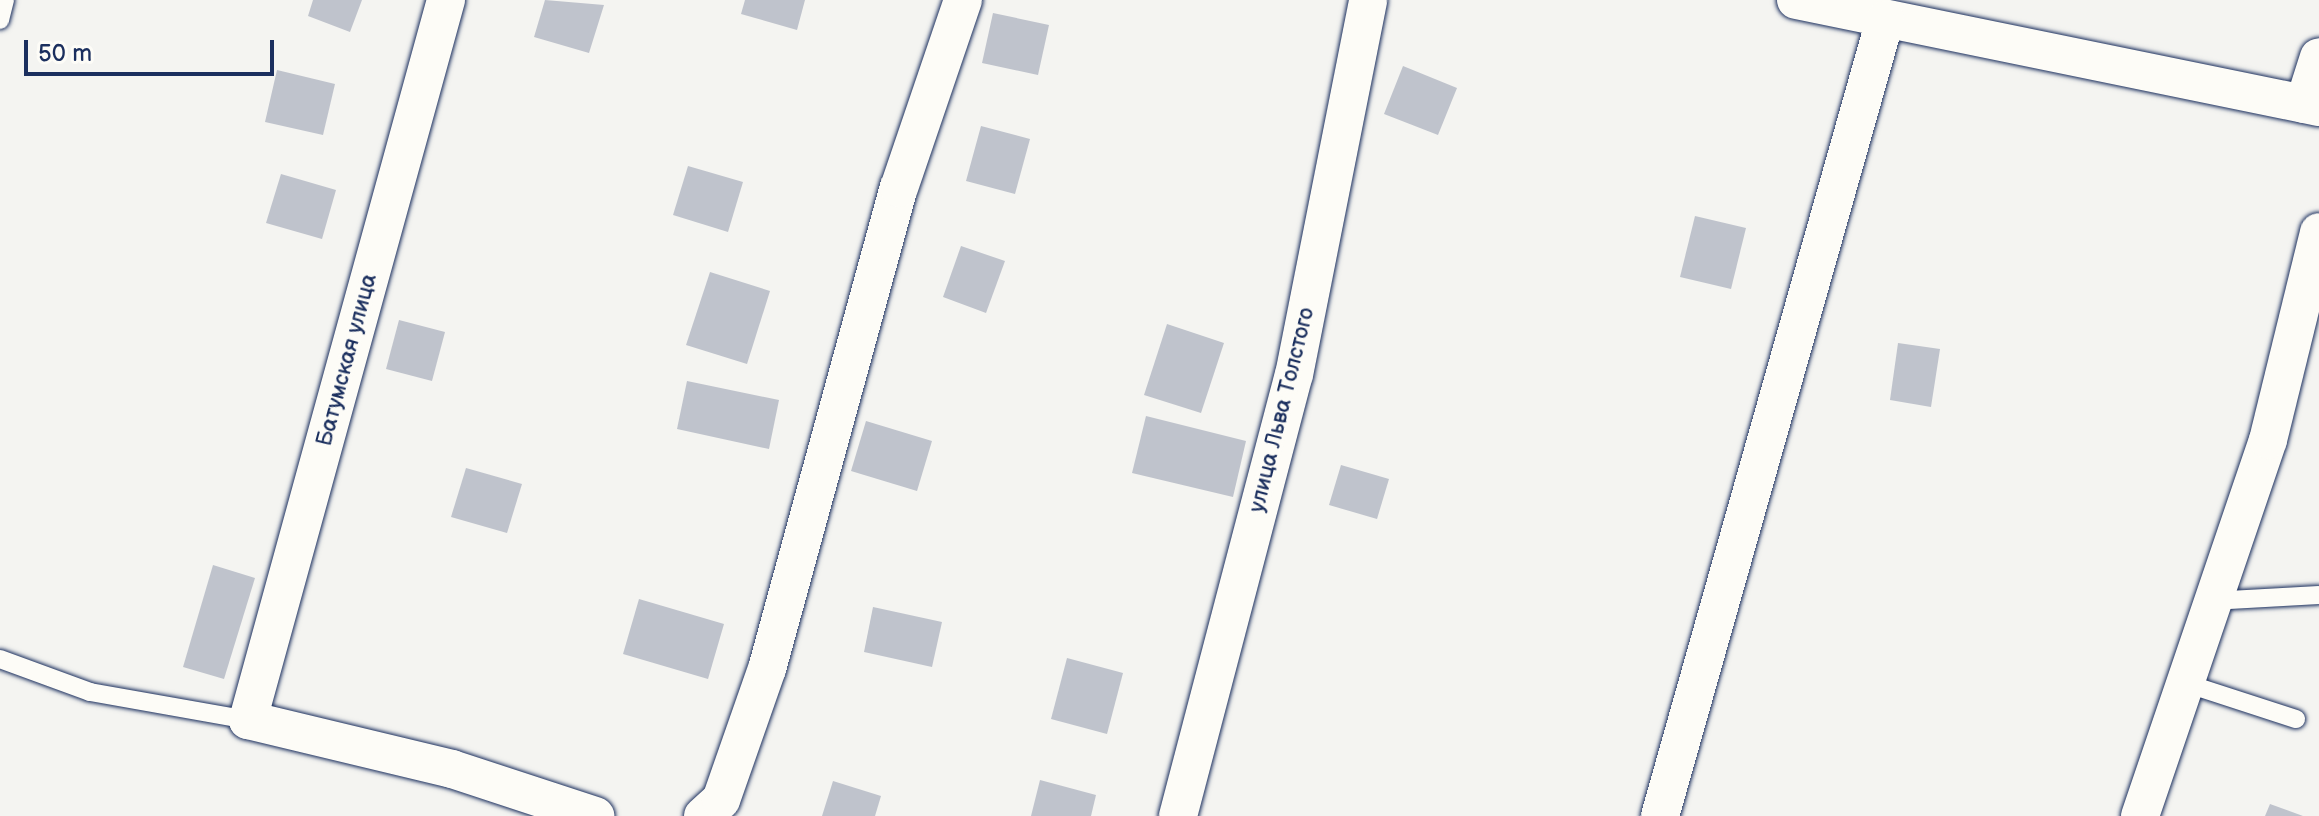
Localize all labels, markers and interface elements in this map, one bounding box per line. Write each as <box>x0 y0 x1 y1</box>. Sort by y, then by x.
scale bar <box>28 24 278 74</box>
text: 50 m <box>38 39 92 68</box>
street label: Батумская улица <box>311 271 383 449</box>
street label: улица Льва Толстого <box>1244 305 1320 515</box>

